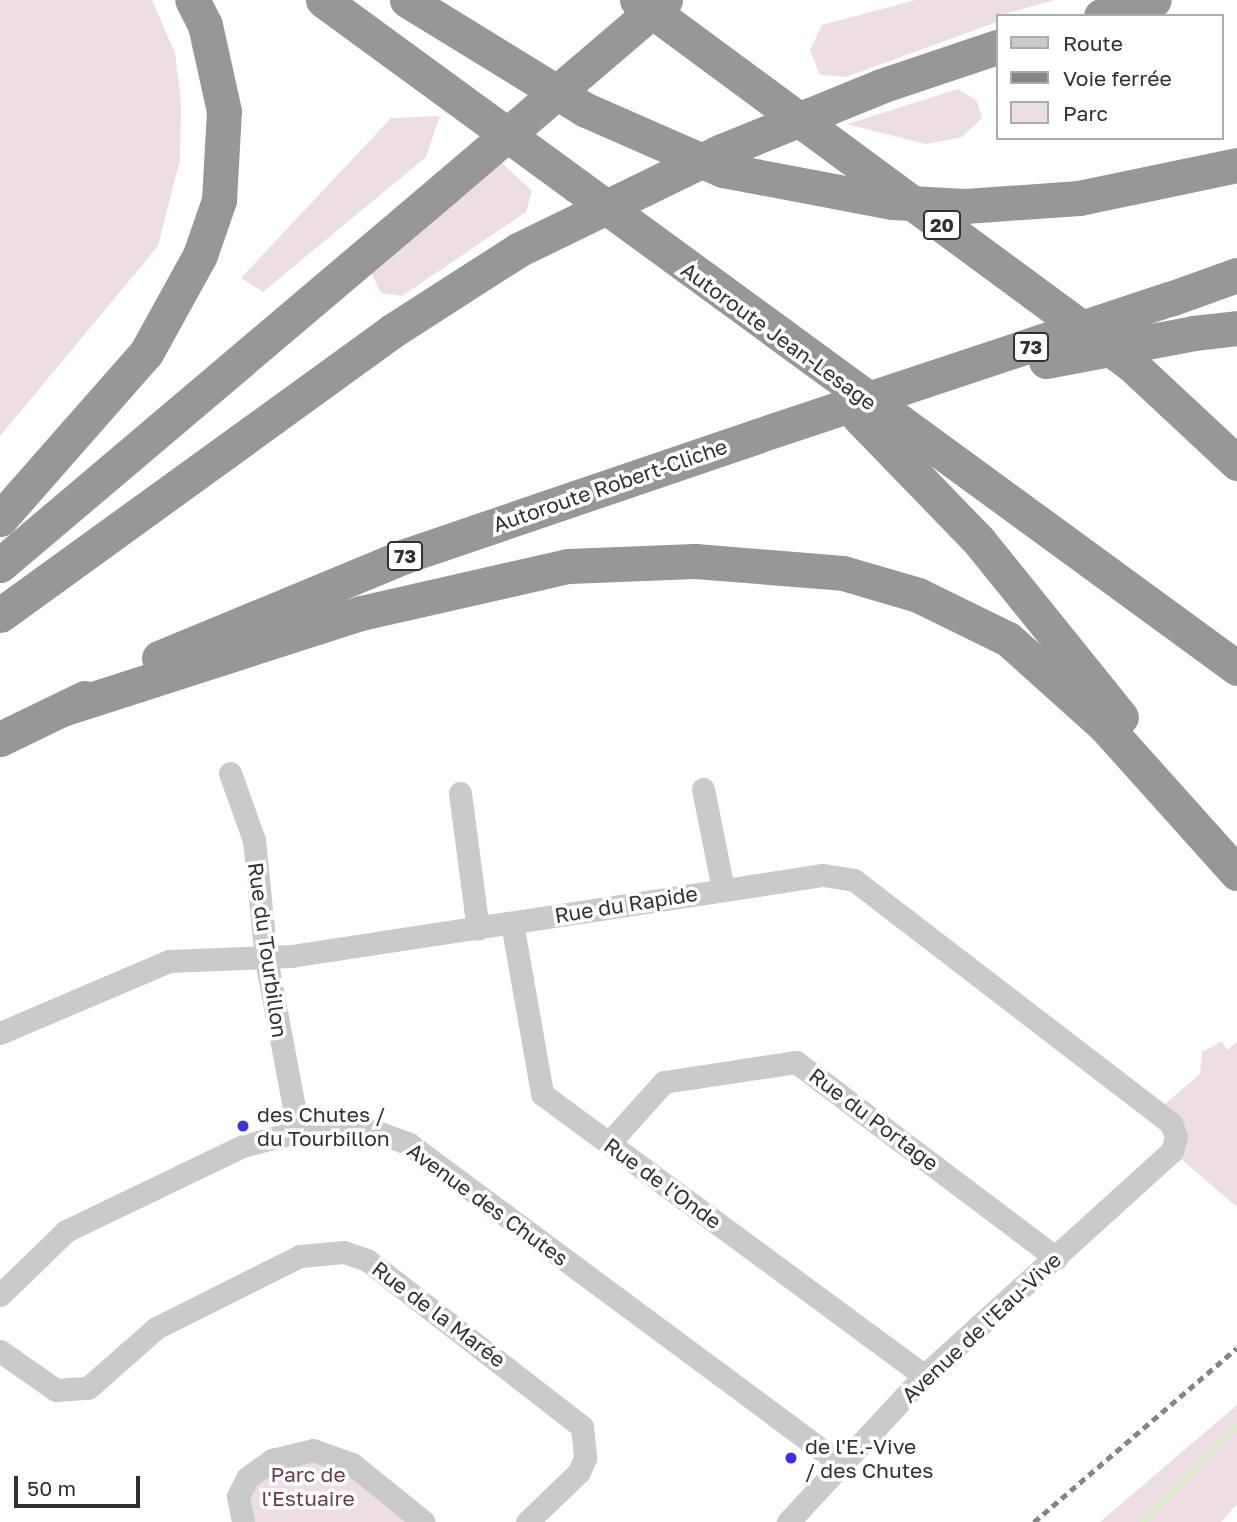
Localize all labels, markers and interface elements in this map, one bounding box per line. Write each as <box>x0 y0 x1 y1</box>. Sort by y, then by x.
legend <box>996 14 1223 140</box>
text: Route <box>1063 30 1123 56</box>
text: Voie ferrée <box>1063 65 1172 91</box>
text: Parc <box>1063 100 1108 126</box>
road number: 20 <box>923 210 961 241</box>
street label: Autoroute Jean-Lesage <box>676 257 882 415</box>
road number: 73 <box>1012 332 1050 362</box>
street label: Autoroute Robert-Cliche <box>490 433 730 537</box>
road number: 73 <box>386 540 424 572</box>
street label: Rue du Tourbillon <box>243 861 293 1039</box>
street label: Rue du Rapide <box>553 880 699 928</box>
street label: Rue du Portage <box>805 1062 943 1176</box>
place label: des Chutes / du Tourbillon <box>257 1101 390 1151</box>
marker: des Chutes / du Tourbillon <box>235 1118 251 1134</box>
street label: Rue de l'Onde <box>600 1132 726 1234</box>
street label: Avenue des Chutes <box>403 1137 573 1271</box>
street label: Avenue de l'Eau-Vive <box>896 1247 1066 1407</box>
street label: Rue de la Marée <box>367 1256 511 1372</box>
place label: de l'E.-Vive / des Chutes <box>805 1433 933 1483</box>
marker: de l'E.-Vive / des Chutes <box>783 1450 799 1466</box>
park label: Parc de l'Estuaire <box>261 1461 355 1511</box>
scale bar <box>18 1462 144 1506</box>
text: 50 m <box>27 1475 76 1501</box>

